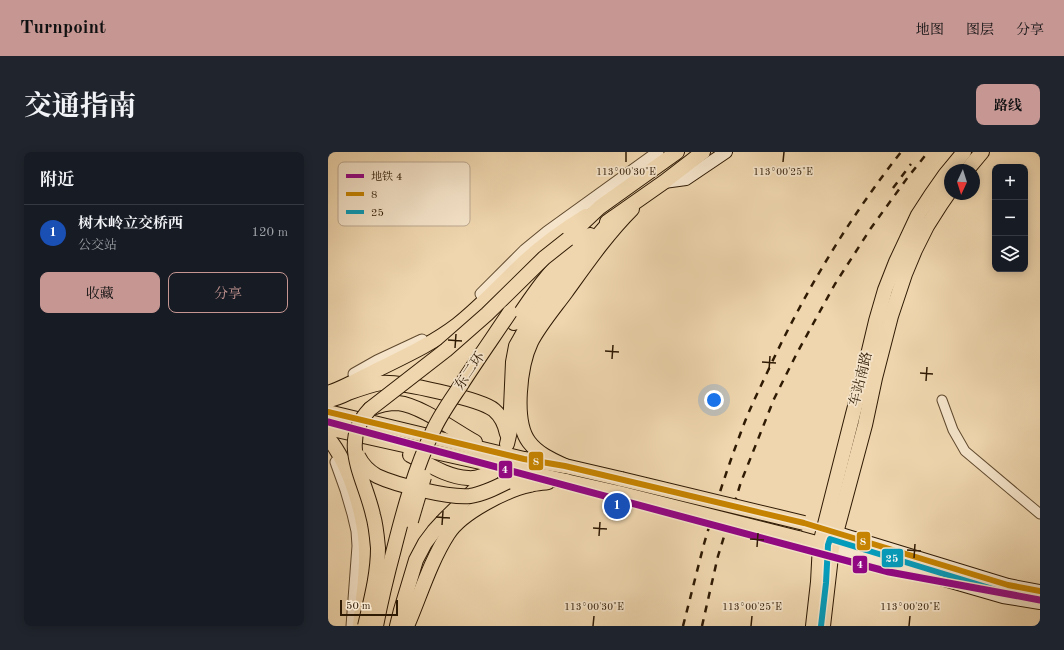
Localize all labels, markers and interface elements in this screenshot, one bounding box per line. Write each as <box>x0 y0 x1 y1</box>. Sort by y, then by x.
text: Turnpoint <box>20 19 106 38</box>
text: 地图 <box>916 23 944 37</box>
text: 图层 <box>966 23 994 37</box>
text: 分享 <box>1016 23 1044 37</box>
button: 路线 <box>976 84 1040 125</box>
text: 交通指南 <box>24 94 136 122</box>
legend <box>338 162 470 226</box>
north arrow <box>944 164 980 200</box>
map controls <box>992 164 1028 272</box>
button: + <box>992 164 1028 200</box>
text: 113°00'30"E <box>596 167 656 177</box>
text: 113°00'25"E <box>753 167 813 177</box>
text: 地铁 4 <box>371 170 402 183</box>
text: 附近 <box>40 172 74 189</box>
text: 8 <box>371 190 377 201</box>
button: − <box>992 200 1028 236</box>
text: 25 <box>371 208 384 219</box>
text: 树木岭立交桥西 <box>78 217 183 232</box>
text: 1 <box>49 226 57 239</box>
text: 120 m <box>251 226 288 239</box>
button: layers <box>992 236 1028 272</box>
text: 公交站 <box>78 239 117 252</box>
button: 收藏 <box>40 272 160 313</box>
button: 分享 <box>168 272 288 313</box>
street label: 东二环 <box>452 349 488 392</box>
street label: 车站南路 <box>846 350 875 408</box>
your location <box>704 390 724 410</box>
line badge: 8 <box>528 451 544 471</box>
text: 8 <box>533 457 539 468</box>
line badge: 4 <box>498 460 513 479</box>
text: 4 <box>502 465 508 476</box>
pin: 1 <box>604 491 630 521</box>
line badge: 8 <box>856 531 871 551</box>
text: 8 <box>860 537 866 548</box>
line badge: 25 <box>881 548 904 568</box>
text: 25 <box>886 554 898 565</box>
line badge: 4 <box>852 555 868 574</box>
text: 4 <box>857 560 863 571</box>
scale bar <box>340 598 398 617</box>
text: 50 m <box>346 601 371 612</box>
text: 113°00'30"E <box>564 602 624 612</box>
text: 113°00'25"E <box>722 602 782 612</box>
text: 113°00'20"E <box>880 602 940 612</box>

